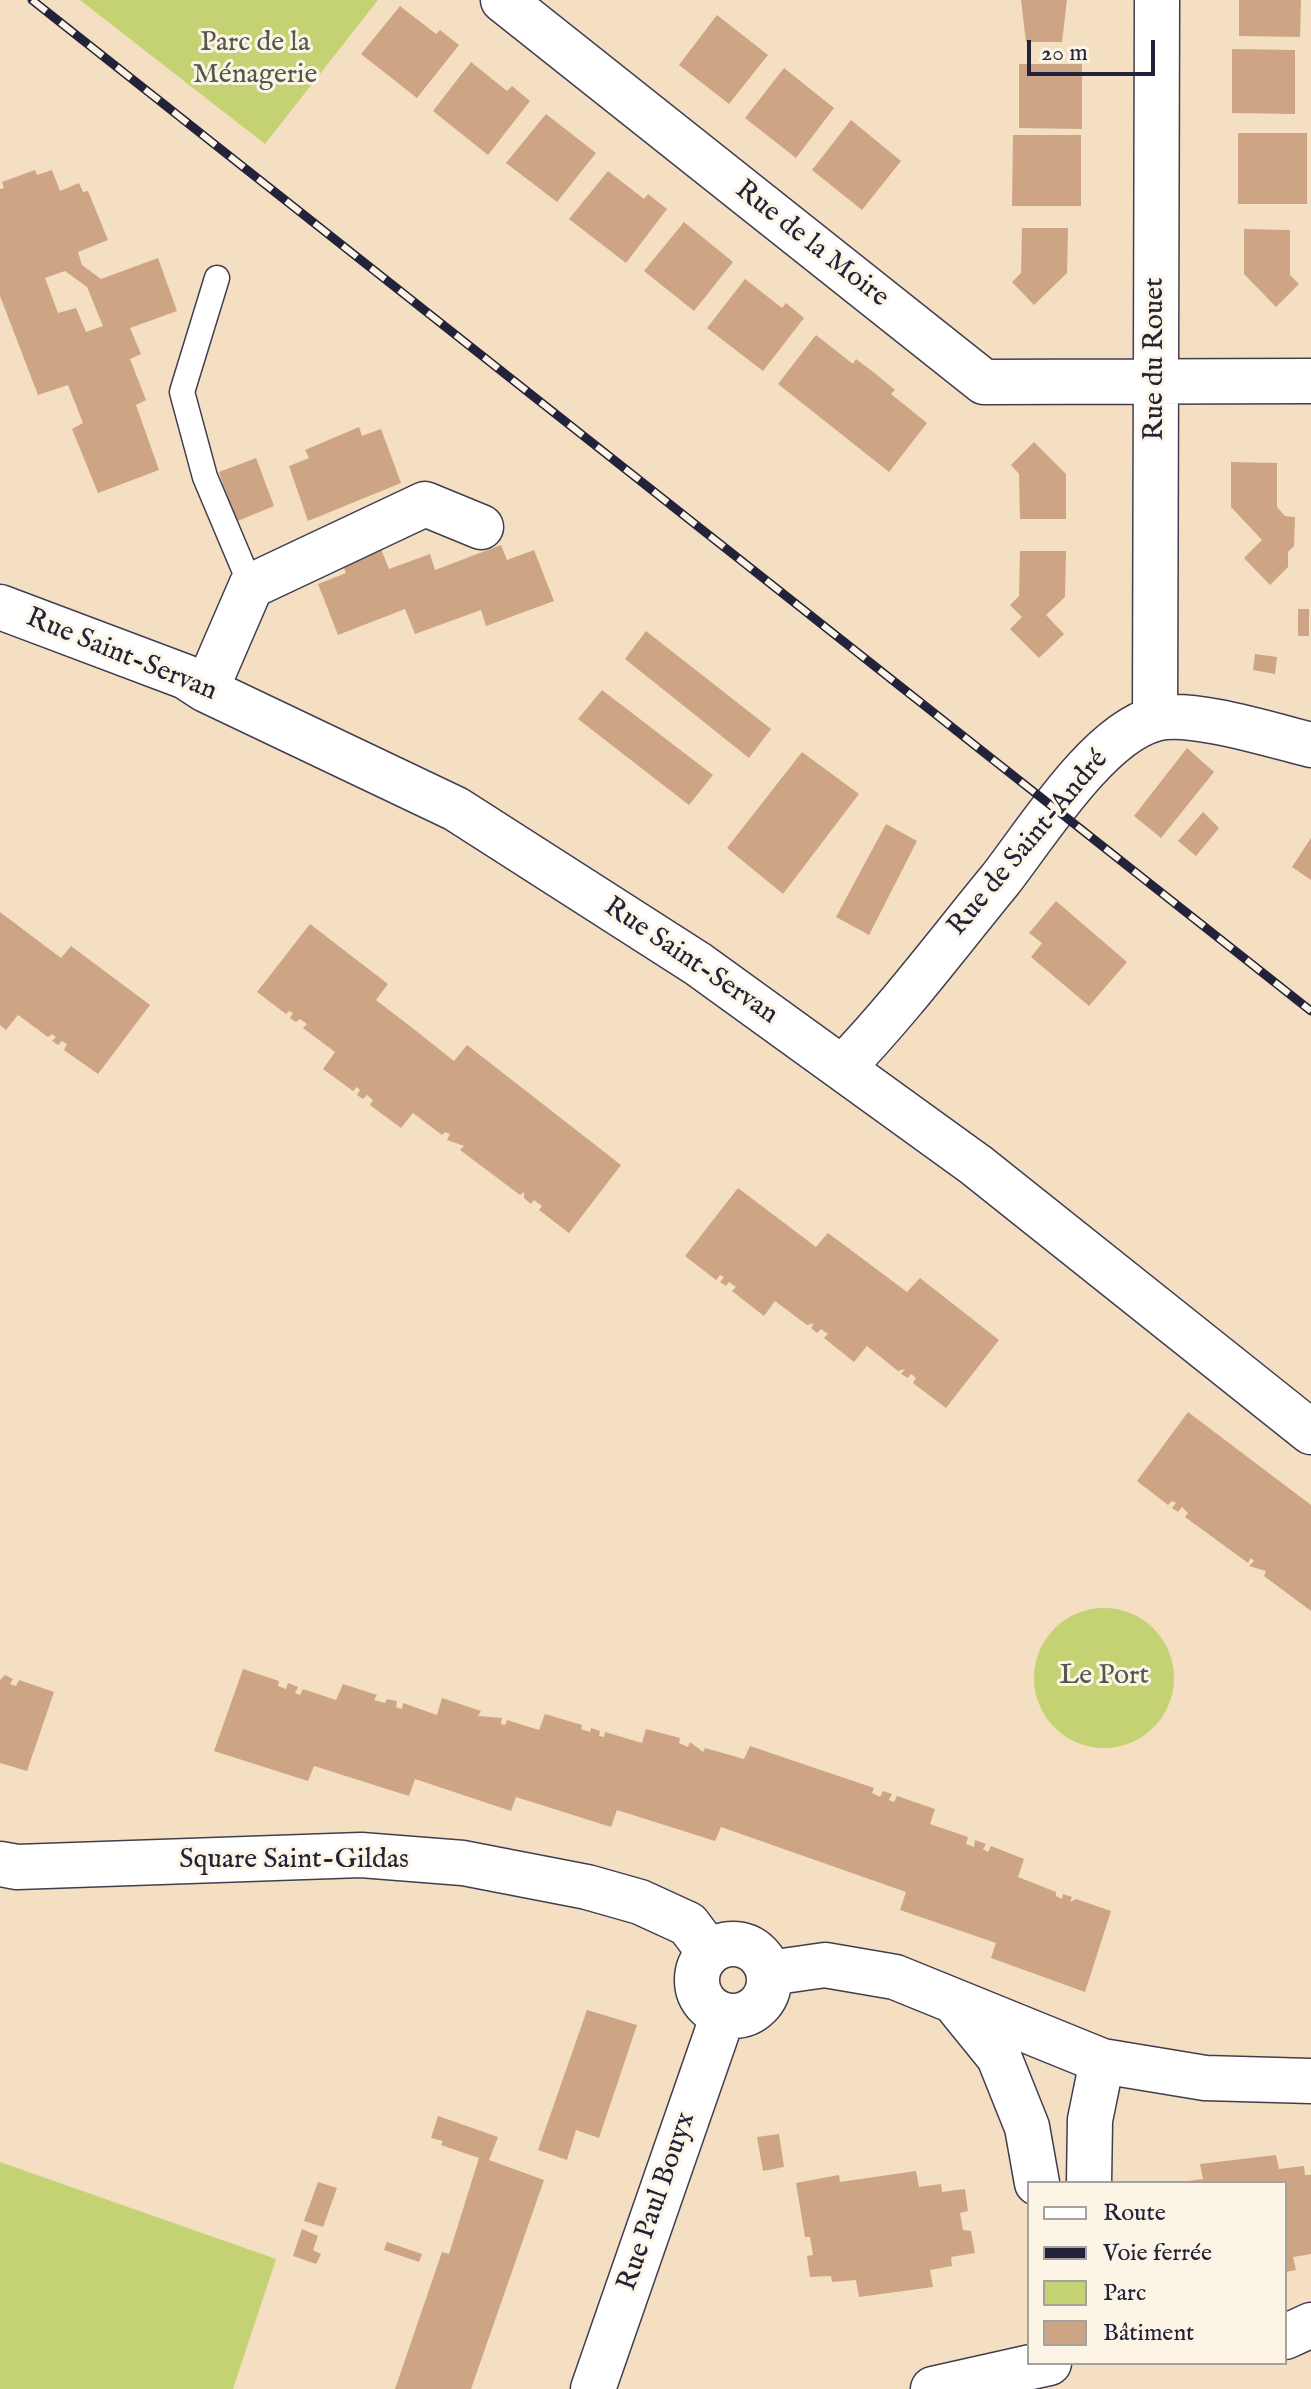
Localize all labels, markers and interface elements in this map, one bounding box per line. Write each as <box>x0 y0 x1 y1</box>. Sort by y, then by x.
scale bar <box>1031 24 1159 74</box>
park label: Parc de la Ménagerie <box>193 27 317 93</box>
text: 20 m <box>1041 38 1088 69</box>
street label: Rue de la Moire <box>727 174 895 316</box>
street label: Rue du Rouet <box>1139 277 1173 441</box>
street label: Rue Saint-Servan <box>21 602 221 710</box>
street label: Rue de Saint-André <box>942 744 1116 944</box>
street label: Rue Saint-Servan <box>597 891 783 1033</box>
park label: Le Port <box>1059 1660 1149 1694</box>
street label: Square Saint-Gildas <box>179 1844 409 1878</box>
street label: Rue Paul Bouyx <box>612 2108 704 2296</box>
legend <box>1027 2181 1287 2365</box>
text: Route <box>1103 2198 1166 2229</box>
text: Voie ferrée <box>1103 2238 1212 2269</box>
text: Parc <box>1103 2278 1146 2309</box>
text: Bâtiment <box>1103 2318 1194 2349</box>

